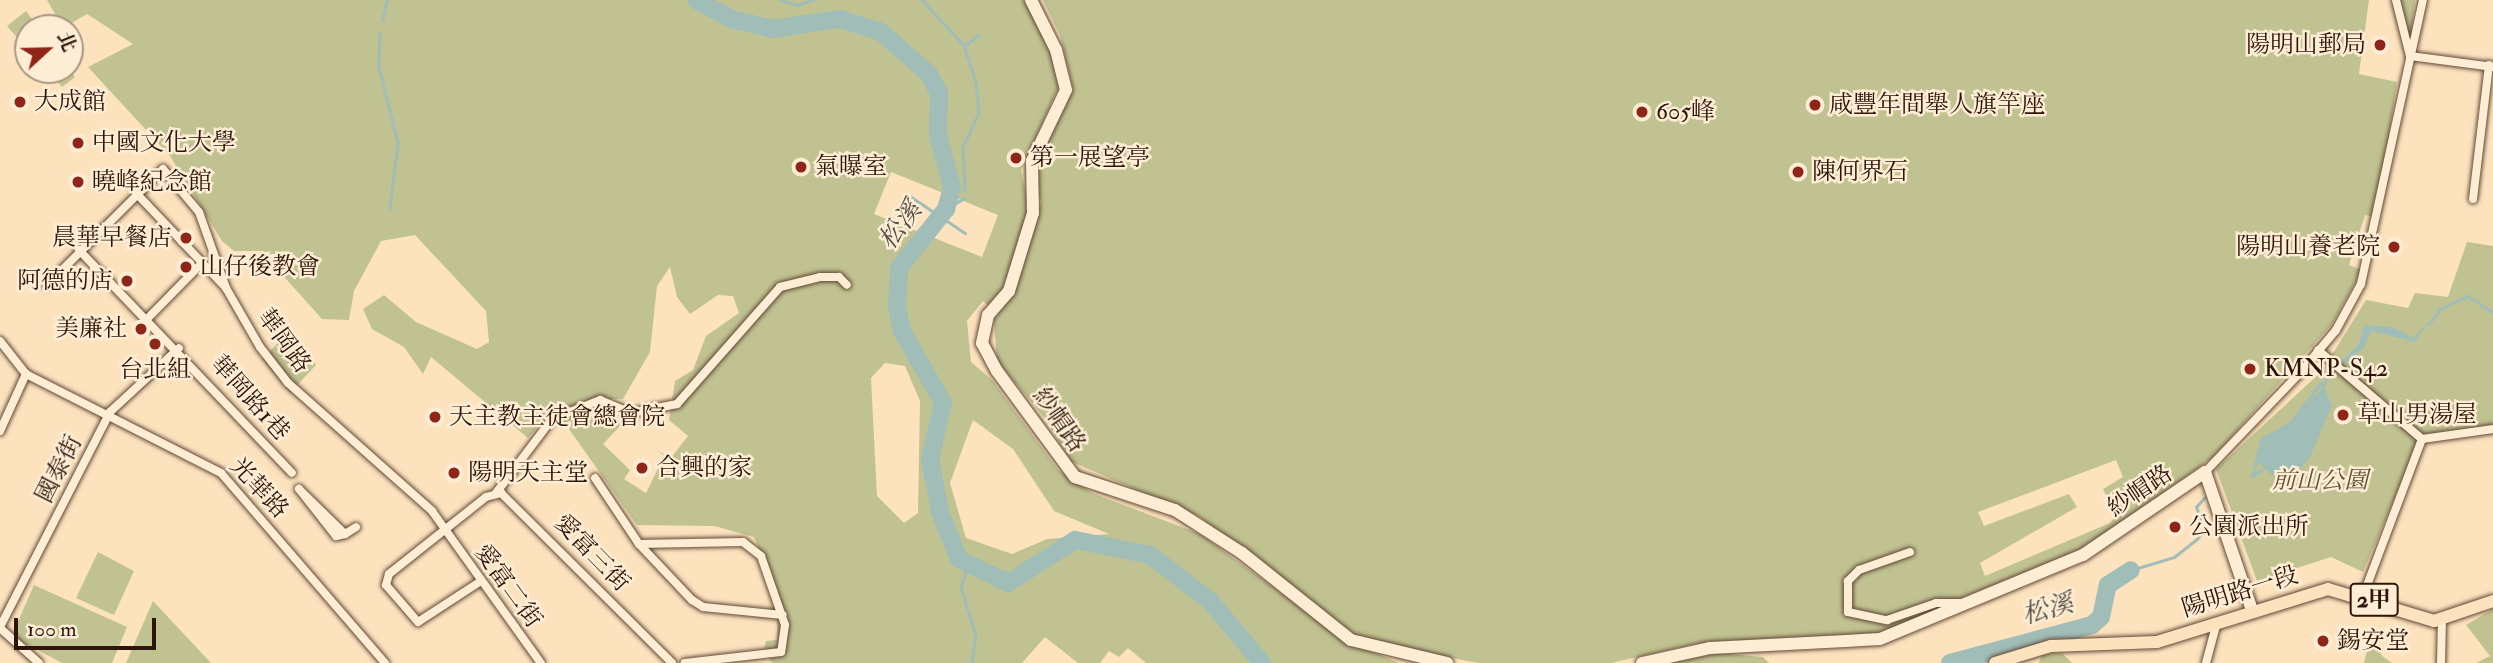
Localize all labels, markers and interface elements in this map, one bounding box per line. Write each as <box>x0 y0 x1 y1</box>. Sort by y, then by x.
north arrow <box>14 14 84 84</box>
text: 北 <box>52 29 81 55</box>
place label: 陽明山郵局 <box>2246 31 2366 59</box>
marker: 陽明山郵局 <box>2372 37 2388 53</box>
place label: 大成館 <box>34 88 106 116</box>
place label: 咸豐年間舉人旗竿座 <box>1829 91 2045 119</box>
marker: 大成館 <box>12 94 28 110</box>
marker: 咸豐年間舉人旗竿座 <box>1807 97 1823 113</box>
place label: 605峰 <box>1656 98 1715 126</box>
marker: 605峰 <box>1634 104 1650 120</box>
place label: 中國文化大學 <box>92 129 236 157</box>
marker: 中國文化大學 <box>70 135 86 151</box>
place label: 第一展望亭 <box>1030 144 1150 172</box>
marker: 第一展望亭 <box>1008 150 1024 166</box>
place label: 氣曝室 <box>815 153 887 181</box>
place label: 陳何界石 <box>1812 158 1908 186</box>
marker: 氣曝室 <box>793 159 809 175</box>
marker: 陳何界石 <box>1790 164 1806 180</box>
place label: 曉峰紀念館 <box>92 168 212 196</box>
marker: 曉峰紀念館 <box>70 174 86 190</box>
water label: 松溪 <box>873 196 929 256</box>
place label: 晨華早餐店 <box>52 224 172 252</box>
marker: 晨華早餐店 <box>178 230 194 246</box>
place label: 陽明山養老院 <box>2236 233 2380 261</box>
marker: 陽明山養老院 <box>2386 239 2402 255</box>
place label: 山仔後教會 <box>200 253 320 281</box>
marker: 山仔後教會 <box>178 259 194 275</box>
place label: 阿德的店 <box>17 267 113 295</box>
marker: 阿德的店 <box>119 273 135 289</box>
street label: 華岡路 <box>251 303 317 379</box>
place label: 美廉社 <box>55 315 127 343</box>
marker: 美廉社 <box>133 321 149 337</box>
marker: 台北組 <box>147 336 163 352</box>
street label: 華岡路1巷 <box>204 350 296 446</box>
place label: KMNP-S42 <box>2264 355 2388 383</box>
place label: 台北組 <box>119 356 191 384</box>
marker: KMNP-S42 <box>2242 361 2258 377</box>
street label: 紗帽路 <box>1027 382 1091 458</box>
place label: 草山男湯屋 <box>2357 401 2477 429</box>
place label: 天主教主徒會總會院 <box>449 403 665 431</box>
marker: 草山男湯屋 <box>2335 407 2351 423</box>
marker: 天主教主徒會總會院 <box>427 409 443 425</box>
street label: 國泰街 <box>30 430 88 508</box>
street label: 光華路 <box>224 452 294 524</box>
place label: 合興的家 <box>656 454 752 482</box>
place label: 陽明天主堂 <box>468 459 588 487</box>
street label: 紗帽路 <box>2102 459 2178 523</box>
marker: 合興的家 <box>634 460 650 476</box>
marker: 陽明天主堂 <box>446 465 462 481</box>
park label: 前山公園 <box>2272 467 2368 495</box>
street label: 愛富三街 <box>548 508 636 598</box>
place label: 公園派出所 <box>2189 513 2309 541</box>
marker: 公園派出所 <box>2167 519 2183 535</box>
street label: 愛富二街 <box>468 539 548 633</box>
street label: 陽明路一段 <box>2178 561 2302 623</box>
road number: 2甲 <box>2350 580 2398 620</box>
water label: 松溪 <box>2019 588 2077 632</box>
scale bar <box>18 604 159 648</box>
text: 100 m <box>27 616 77 643</box>
place label: 錫安堂 <box>2337 627 2409 655</box>
marker: 錫安堂 <box>2315 633 2331 649</box>

